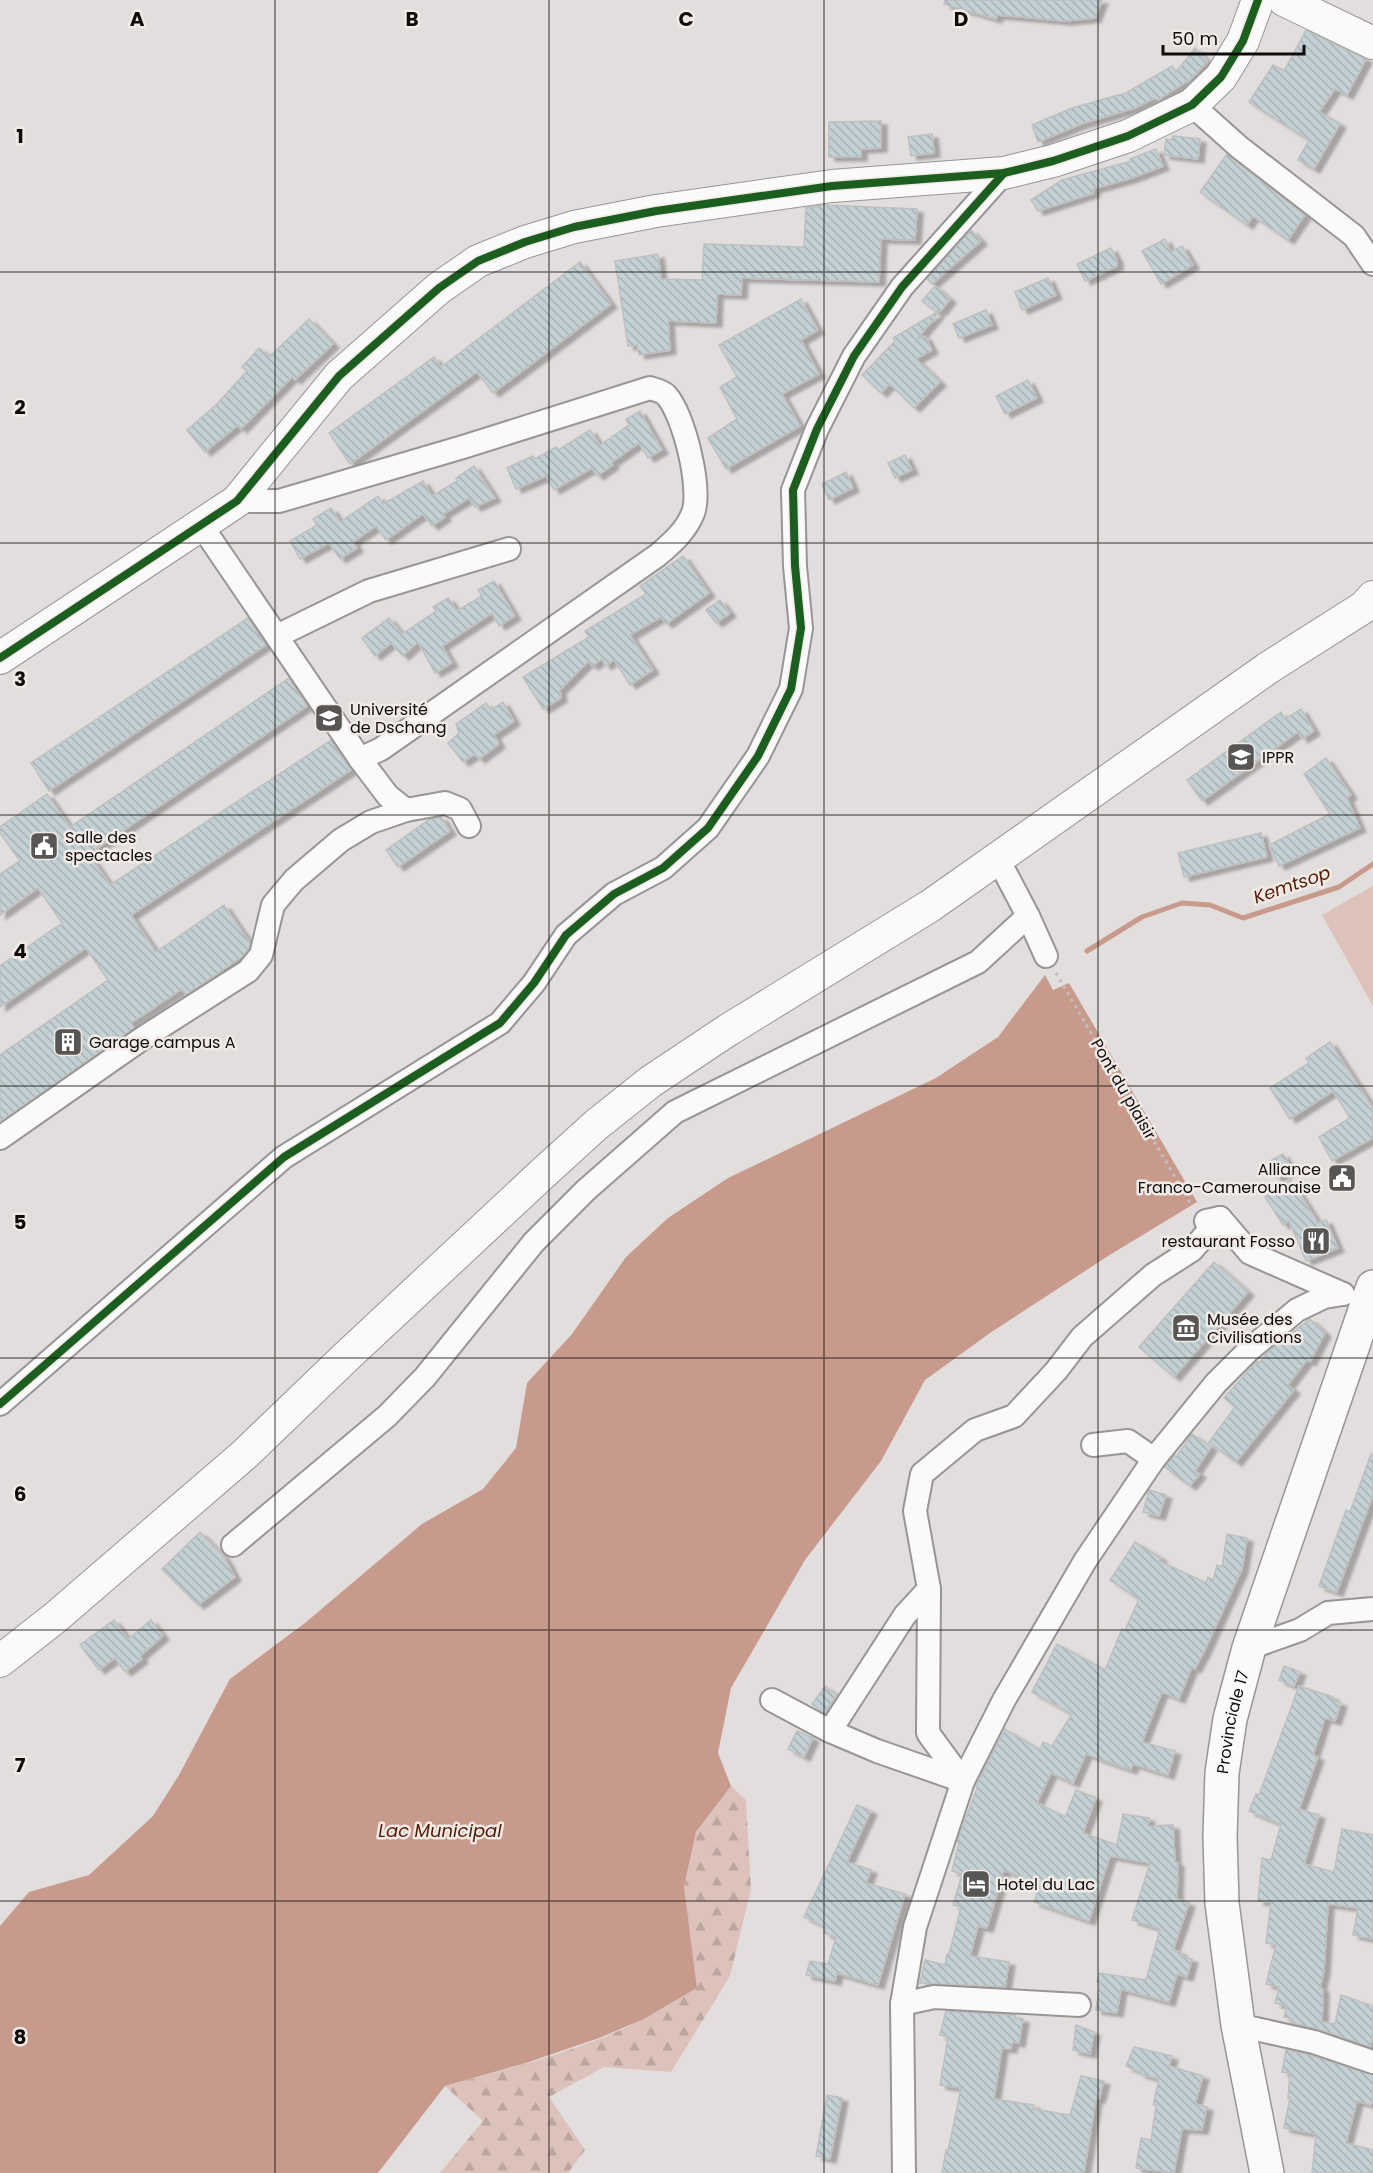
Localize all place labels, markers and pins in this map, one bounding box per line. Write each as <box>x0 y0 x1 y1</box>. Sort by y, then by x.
place label: Université de Dschang <box>350 698 447 739</box>
school or university icon: Université de Dschang <box>313 702 345 734</box>
school or university icon: IPPR <box>1225 741 1257 773</box>
place label: IPPR <box>1262 746 1294 769</box>
place label: Salle des spectacles <box>65 826 152 867</box>
public building icon: Salle des spectacles <box>28 830 60 862</box>
building icon: Garage campus A <box>52 1026 84 1058</box>
place label: Garage campus A <box>89 1031 236 1054</box>
place label: Alliance Franco-Camerounaise <box>1138 1158 1321 1199</box>
public building icon: Alliance Franco-Camerounaise <box>1326 1162 1358 1194</box>
restaurant icon: restaurant Fosso <box>1300 1225 1332 1257</box>
place label: restaurant Fosso <box>1162 1230 1295 1253</box>
place label: Musée des Civilisations <box>1207 1308 1302 1349</box>
museum icon: Musée des Civilisations <box>1170 1312 1202 1344</box>
hotel icon: Hotel du Lac <box>960 1868 992 1900</box>
place label: Hotel du Lac <box>997 1873 1095 1896</box>

